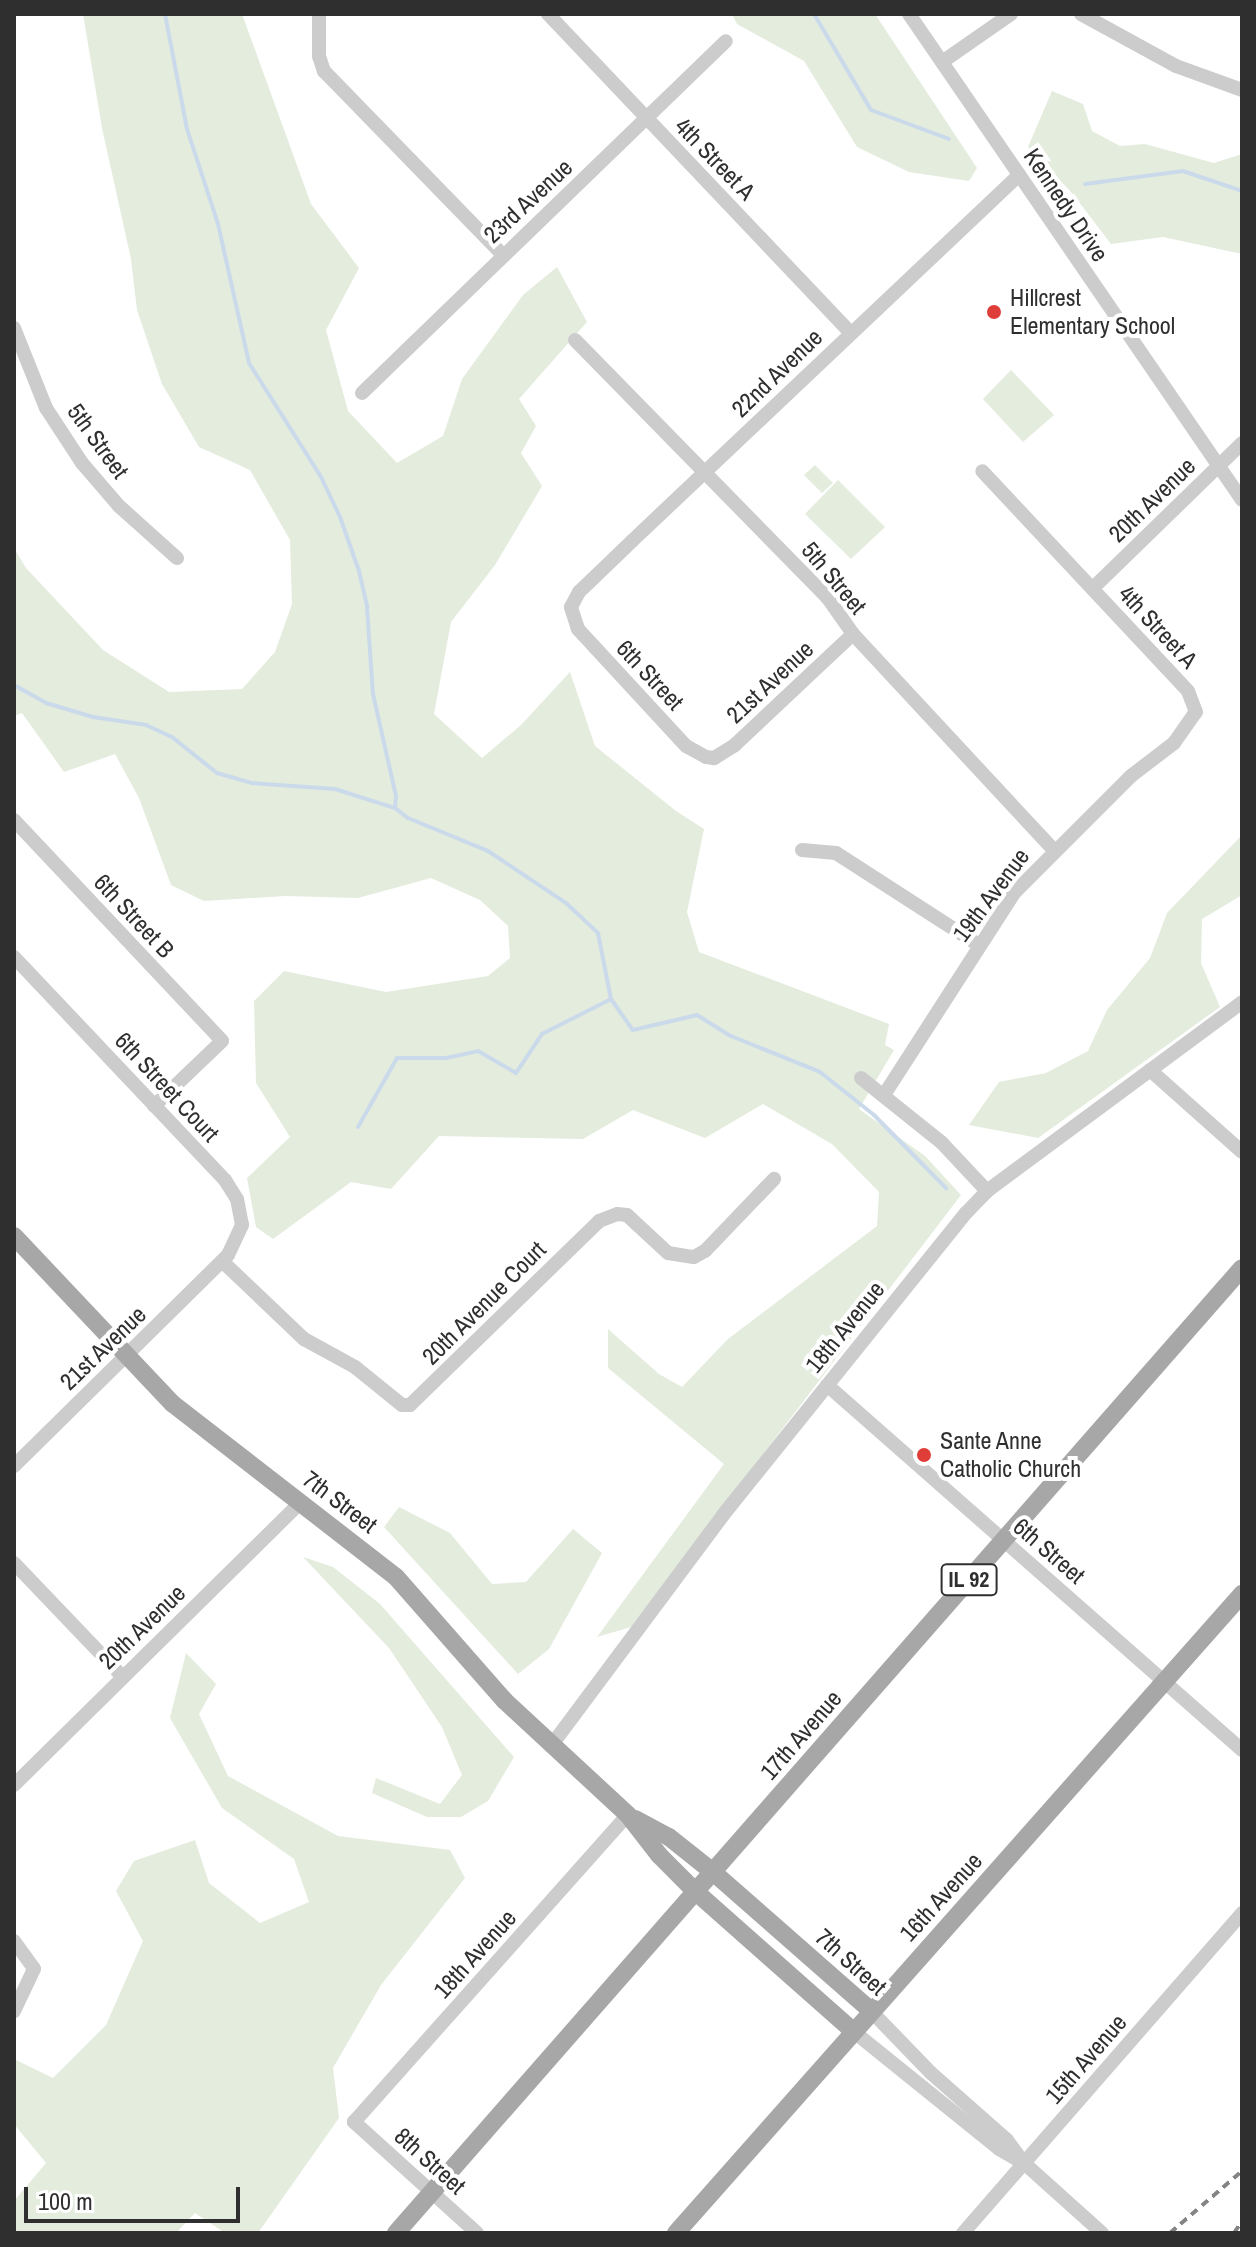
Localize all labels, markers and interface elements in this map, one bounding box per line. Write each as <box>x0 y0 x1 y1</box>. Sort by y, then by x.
street label: 4th Street A <box>669 112 761 206</box>
street label: Kennedy Drive <box>1018 143 1114 267</box>
street label: 23rd Avenue <box>477 153 579 249</box>
place label: Hillcrest Elementary School <box>1010 284 1175 340</box>
marker: Hillcrest Elementary School <box>985 303 1003 321</box>
street label: 22nd Avenue <box>725 322 829 424</box>
street label: 5th Street <box>61 398 135 484</box>
street label: 20th Avenue <box>1102 451 1202 549</box>
street label: 5th Street <box>796 536 872 620</box>
street label: 4th Street A <box>1112 579 1204 675</box>
street label: 6th Street <box>610 634 690 716</box>
street label: 21st Avenue <box>720 634 820 730</box>
street label: 19th Avenue <box>946 842 1036 948</box>
street label: 6th Street B <box>88 868 180 964</box>
street label: 6th Street Court <box>109 1026 225 1148</box>
street label: 20th Avenue Court <box>416 1235 552 1371</box>
street label: 18th Avenue <box>799 1275 891 1379</box>
street label: 21st Avenue <box>54 1300 152 1396</box>
place label: Sante Anne Catholic Church <box>940 1427 1081 1483</box>
marker: Sante Anne Catholic Church <box>915 1446 933 1464</box>
street label: 7th Street <box>297 1465 383 1539</box>
street label: 6th Street <box>1007 1512 1091 1590</box>
road number: IL 92 <box>939 1562 999 1598</box>
street label: 20th Avenue <box>92 1578 192 1676</box>
street label: 17th Avenue <box>754 1684 848 1786</box>
street label: 16th Avenue <box>893 1846 989 1948</box>
street label: 18th Avenue <box>427 1903 523 2005</box>
street label: 7th Street <box>810 1923 892 2001</box>
street label: 15th Avenue <box>1039 2008 1133 2110</box>
street label: 8th Street <box>389 2122 471 2200</box>
scale bar <box>28 2171 244 2221</box>
text: 100 m <box>38 2185 93 2217</box>

